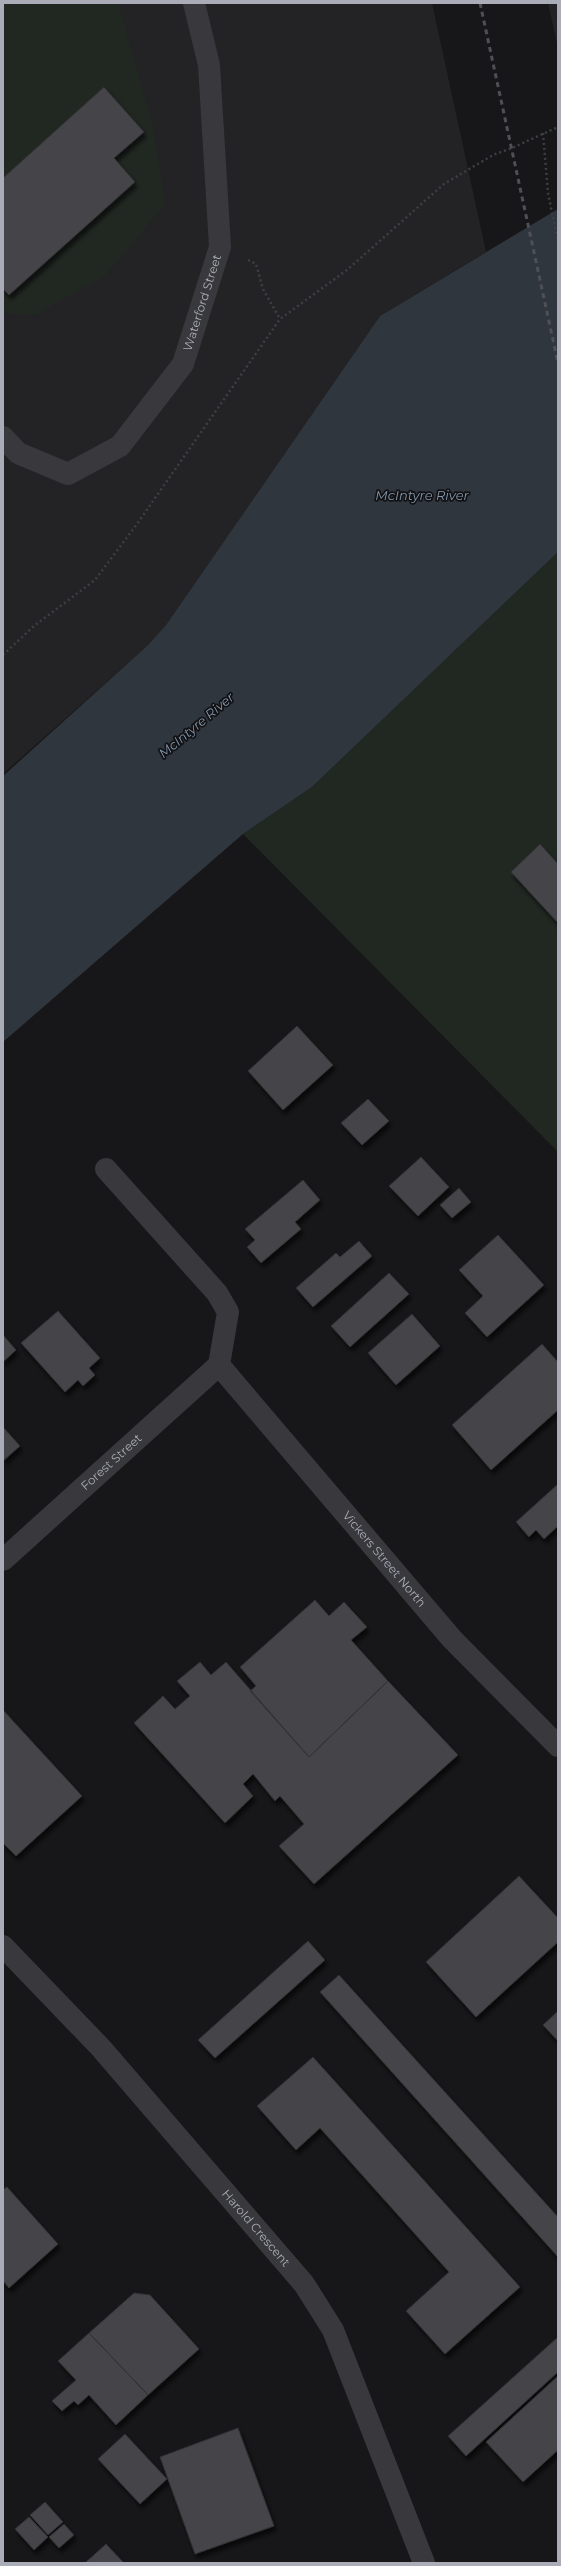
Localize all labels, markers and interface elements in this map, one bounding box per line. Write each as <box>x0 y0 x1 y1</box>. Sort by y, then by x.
street label: Waterford Street <box>180 252 224 353</box>
water label: McIntyre River <box>375 487 469 503</box>
water label: McIntyre River <box>155 688 238 761</box>
street label: Forest Street <box>77 1430 145 1493</box>
street label: Vickers Street North <box>340 1508 429 1610</box>
street label: Harold Crescent <box>219 2186 294 2269</box>

